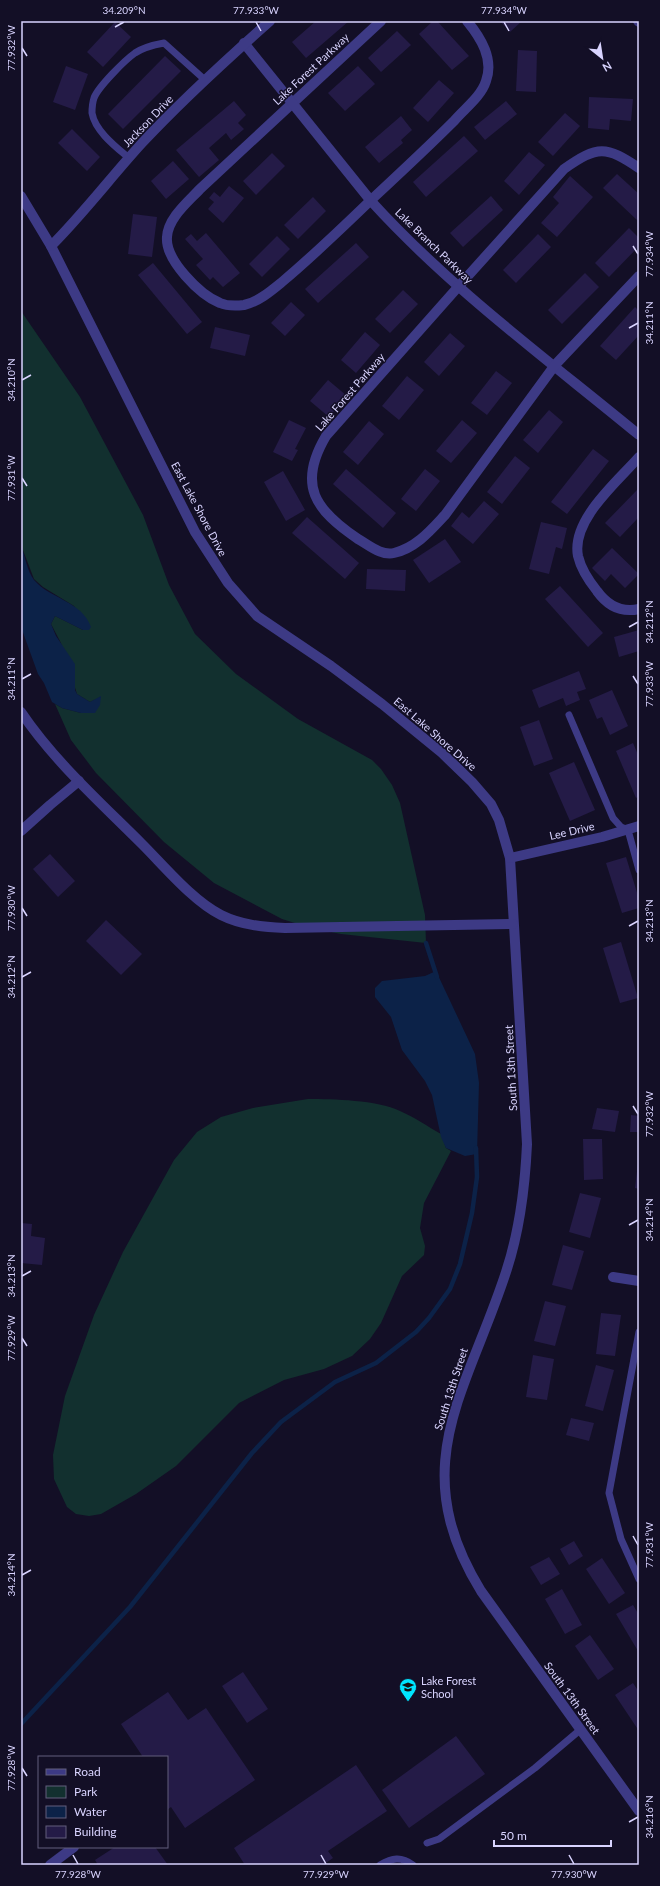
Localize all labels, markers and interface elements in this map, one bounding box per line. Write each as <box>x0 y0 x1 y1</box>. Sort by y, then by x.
text: 34.209°N <box>102 4 146 16</box>
text: 77.933°W <box>233 4 280 16</box>
text: 77.934°W <box>481 4 528 16</box>
text: 77.932°W <box>5 24 17 71</box>
street label: Lake Forest Parkway <box>270 30 352 107</box>
north arrow <box>582 38 622 78</box>
text: N <box>600 59 614 75</box>
street label: Jackson Drive <box>120 92 176 149</box>
street label: Lake Branch Parkway <box>393 205 476 286</box>
text: 77.934°W <box>643 230 655 277</box>
text: 34.211°N <box>643 301 655 345</box>
street label: Lake Forest Parkway <box>312 350 387 433</box>
text: 34.210°N <box>5 358 17 402</box>
text: 77.931°W <box>5 454 17 501</box>
street label: East Lake Shore Drive <box>169 459 230 558</box>
text: 34.212°N <box>643 600 655 644</box>
text: 34.211°N <box>5 657 17 701</box>
text: 77.933°W <box>643 660 655 707</box>
street label: East Lake Shore Drive <box>391 694 479 773</box>
street label: Lee Drive <box>548 819 596 842</box>
text: 77.930°W <box>5 884 17 931</box>
text: 34.213°N <box>643 899 655 943</box>
text: 34.212°N <box>5 955 17 999</box>
street label: South 13th Street <box>502 1025 519 1111</box>
text: 77.932°W <box>643 1090 655 1137</box>
text: 34.214°N <box>643 1198 655 1242</box>
text: 34.213°N <box>5 1254 17 1298</box>
text: 77.929°W <box>5 1314 17 1361</box>
street label: South 13th Street <box>431 1346 470 1432</box>
text: 77.931°W <box>643 1521 655 1568</box>
text: 34.214°N <box>5 1553 17 1597</box>
street label: South 13th Street <box>542 1659 603 1736</box>
place label: Lake Forest School <box>421 1674 476 1700</box>
school or university icon: Lake Forest School <box>398 1677 418 1702</box>
text: 77.928°W <box>5 1744 17 1791</box>
legend <box>38 1756 168 1848</box>
text: Road <box>74 1764 101 1779</box>
text: Park <box>74 1784 98 1799</box>
text: 34.216°N <box>643 1795 655 1839</box>
text: Water <box>74 1804 107 1819</box>
scale bar <box>494 1822 611 1848</box>
text: Building <box>74 1824 117 1839</box>
text: 50 m <box>500 1828 527 1843</box>
text: 77.928°W <box>55 1868 102 1880</box>
text: 77.929°W <box>303 1868 350 1880</box>
text: 77.930°W <box>551 1868 598 1880</box>

